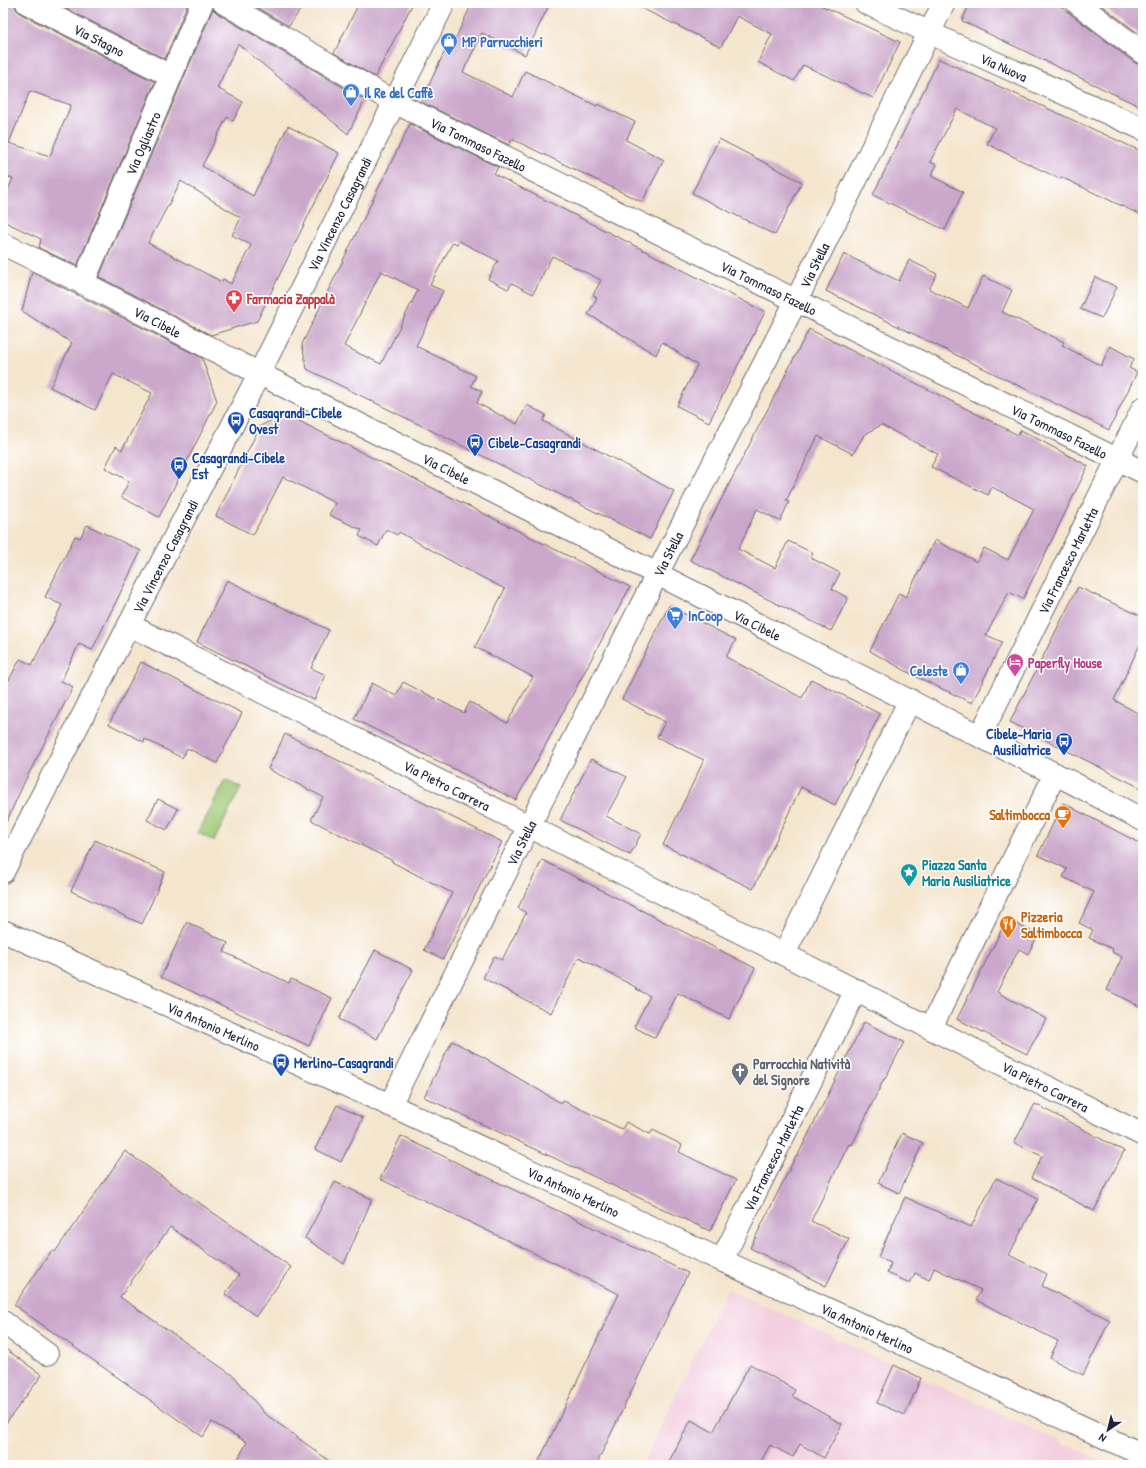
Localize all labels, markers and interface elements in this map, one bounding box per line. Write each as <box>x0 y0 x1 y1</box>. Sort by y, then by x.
street label: Via Stagno <box>71 19 128 61</box>
shop icon: MP Parrucchieri <box>439 31 459 56</box>
place label: MP Parrucchieri <box>462 32 543 51</box>
street label: Via Nuova <box>978 48 1031 86</box>
shop icon: Il Re del Caffè <box>341 82 361 107</box>
place label: Il Re del Caffè <box>364 83 434 102</box>
street label: Via Ogliastro <box>121 108 165 178</box>
street label: Via Tommaso Fazello <box>427 112 530 176</box>
street label: Via Vincenzo Casagrandi <box>302 153 375 274</box>
street label: Via Stella <box>795 239 833 291</box>
street label: Via Tommaso Fazello <box>718 256 821 319</box>
pharmacy icon: Farmacia Zappalà <box>224 288 244 313</box>
place label: Farmacia Zappalà <box>246 289 335 310</box>
street label: Via Cibele <box>131 301 185 342</box>
street label: Via Tommaso Fazello <box>1008 399 1111 463</box>
place label: Casagrandi-Cibele Ovest <box>249 403 343 438</box>
bus stop icon: Casagrandi-Cibele Ovest <box>226 410 246 435</box>
bus stop icon: Cibele-Casagrandi <box>465 432 485 457</box>
place label: Cibele-Casagrandi <box>488 433 581 454</box>
place label: Casagrandi-Cibele Est <box>192 448 286 483</box>
street label: Via Cibele <box>419 448 474 488</box>
bus stop icon: Casagrandi-Cibele Est <box>169 455 189 480</box>
street label: Via Vincenzo Casagrandi <box>127 496 202 616</box>
street label: Via Francesco Marletta <box>1033 504 1102 617</box>
street label: Via Stella <box>648 528 687 580</box>
street label: Via Cibele <box>730 604 785 645</box>
supermarket icon: InCoop <box>665 605 685 630</box>
place label: InCoop <box>688 606 724 627</box>
hotel icon: Paperfly House <box>1005 652 1025 677</box>
place label: Paperfly House <box>1028 653 1103 674</box>
shop icon: Celeste <box>951 660 971 685</box>
place label: Celeste <box>910 661 948 680</box>
place label: Cibele-Maria Ausiliatrice <box>986 724 1052 759</box>
bus stop icon: Cibele-Maria Ausiliatrice <box>1054 731 1074 756</box>
street label: Via Pietro Carrera <box>400 755 494 815</box>
cafe icon: Saltimbocca <box>1053 804 1073 829</box>
place label: Saltimbocca <box>989 805 1051 824</box>
street label: Via Stella <box>501 816 540 869</box>
place label: Piazza Santa Maria Ausiliatrice <box>922 855 1011 890</box>
place icon: Piazza Santa Maria Ausiliatrice <box>899 862 919 887</box>
place label: Pizzeria Saltimbocca <box>1021 907 1082 942</box>
restaurant icon: Pizzeria Saltimbocca <box>998 914 1018 939</box>
street label: Via Antonio Merlino <box>164 997 263 1055</box>
bus stop icon: Merlino-Casagrandi <box>271 1052 291 1077</box>
place label: Merlino-Casagrandi <box>294 1053 394 1074</box>
place label: Parrocchia Natività del Signore <box>753 1054 851 1091</box>
street label: Via Pietro Carrera <box>999 1056 1093 1116</box>
church icon: Parrocchia Natività del Signore <box>730 1061 750 1086</box>
street label: Via Francesco Marletta <box>738 1101 807 1214</box>
street label: Via Antonio Merlino <box>524 1161 623 1221</box>
street label: Via Antonio Merlino <box>818 1298 917 1357</box>
north arrow <box>1088 1410 1128 1450</box>
text: N <box>1096 1431 1109 1446</box>

